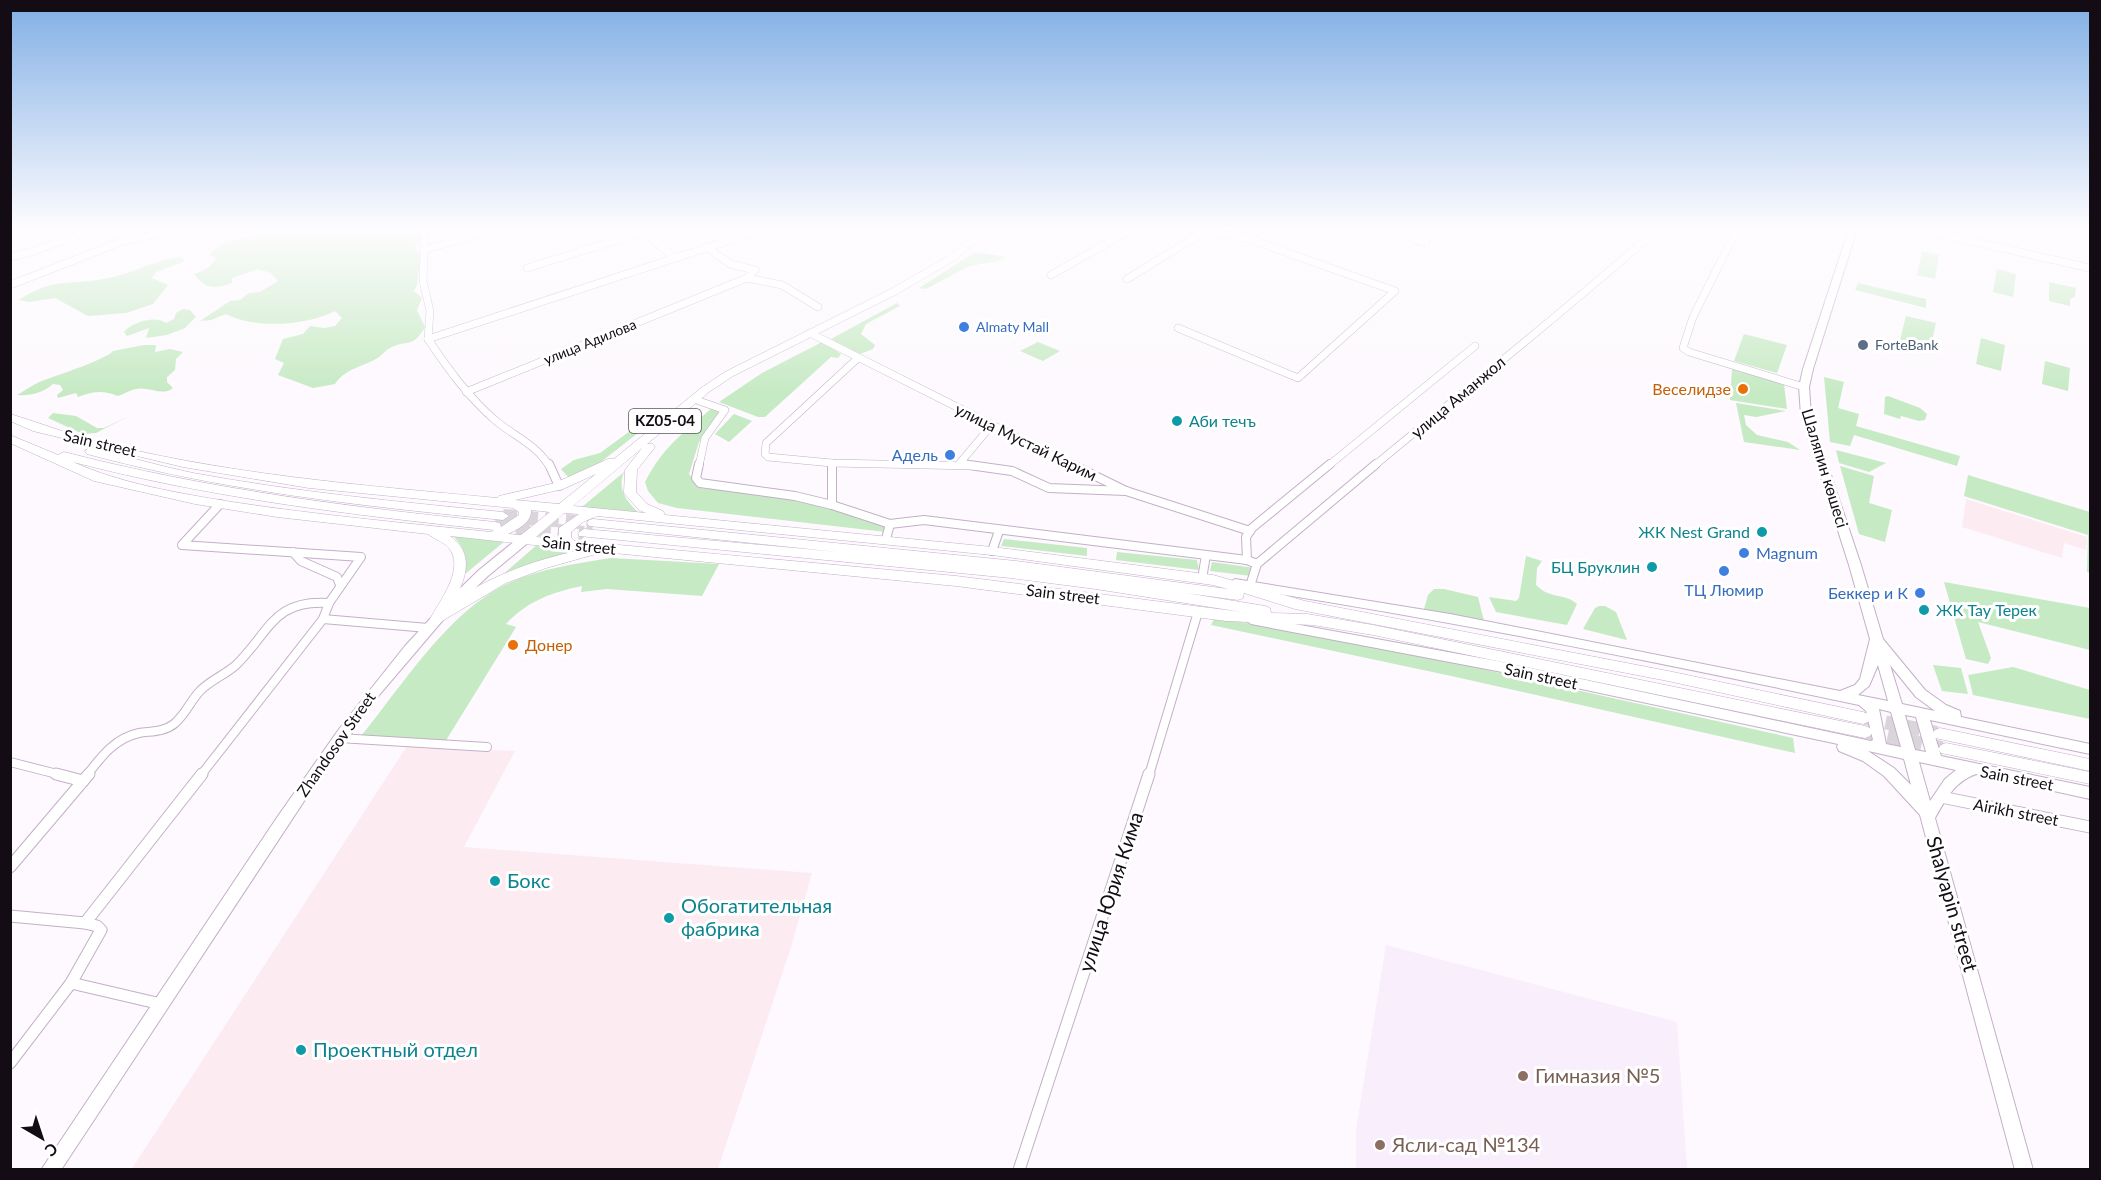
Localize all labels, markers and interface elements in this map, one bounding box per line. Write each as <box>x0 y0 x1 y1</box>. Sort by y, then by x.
street label: улица Адилова <box>541 315 639 368</box>
place label: Almaty Mall <box>976 318 1049 335</box>
marker: Almaty Mall <box>957 320 971 334</box>
place label: ForteBank <box>1875 336 1939 353</box>
marker: ForteBank <box>1856 338 1870 352</box>
street label: улица Аманжол <box>1407 352 1509 442</box>
place label: Веселидзе <box>1652 379 1731 398</box>
marker: Веселидзе <box>1736 382 1750 396</box>
street label: улица Мустай Карим <box>952 399 1100 484</box>
street label: Шаляпин көшесі <box>1798 406 1853 530</box>
road number: KZ05-04 <box>629 409 701 433</box>
place label: Аби течъ <box>1189 411 1256 430</box>
marker: Аби течъ <box>1170 414 1184 428</box>
street label: Sain street <box>62 425 139 460</box>
place label: Адель <box>892 445 938 464</box>
marker: Адель <box>943 448 957 462</box>
place label: ЖК Nest Grand <box>1638 522 1750 541</box>
marker: ЖК Nest Grand <box>1755 525 1769 539</box>
street label: Sain street <box>541 531 617 558</box>
place label: Magnum <box>1756 543 1818 562</box>
marker: Magnum <box>1737 546 1751 560</box>
place label: БЦ Бруклин <box>1551 557 1640 576</box>
marker: БЦ Бруклин <box>1645 560 1659 574</box>
marker: ТЦ Люмир <box>1717 564 1731 578</box>
street label: Sain street <box>1025 580 1101 607</box>
place label: ТЦ Люмир <box>1684 580 1764 599</box>
place label: Беккер и К <box>1828 583 1908 602</box>
marker: Беккер и К <box>1913 586 1927 600</box>
place label: ЖК Тау Терек <box>1936 600 2038 619</box>
marker: ЖК Тау Терек <box>1917 603 1931 617</box>
place label: Донер <box>525 635 573 654</box>
marker: Донер <box>506 638 520 652</box>
street label: Sain street <box>1503 659 1580 693</box>
street label: Zhandosov Street <box>292 688 379 800</box>
street label: Sain street <box>1979 761 2056 794</box>
street label: Airikh street <box>1972 794 2060 829</box>
street label: улица Юрия Кима <box>1073 809 1147 975</box>
street label: Shalyapin street <box>1922 833 1984 974</box>
place label: Бокс <box>507 868 551 892</box>
marker: Бокс <box>488 874 502 888</box>
place label: Обогатительная фабрика <box>681 893 832 940</box>
marker: Обогатительная фабрика <box>662 911 676 925</box>
place label: Проектный отдел <box>313 1037 478 1061</box>
marker: Проектный отдел <box>294 1043 308 1057</box>
place label: Гимназия №5 <box>1535 1063 1660 1087</box>
marker: Гимназия №5 <box>1516 1069 1530 1083</box>
north arrow <box>12 1108 72 1168</box>
place label: Ясли-сад №134 <box>1391 1132 1540 1156</box>
marker: Ясли-сад №134 <box>1373 1138 1387 1152</box>
text: С <box>41 1139 62 1161</box>

